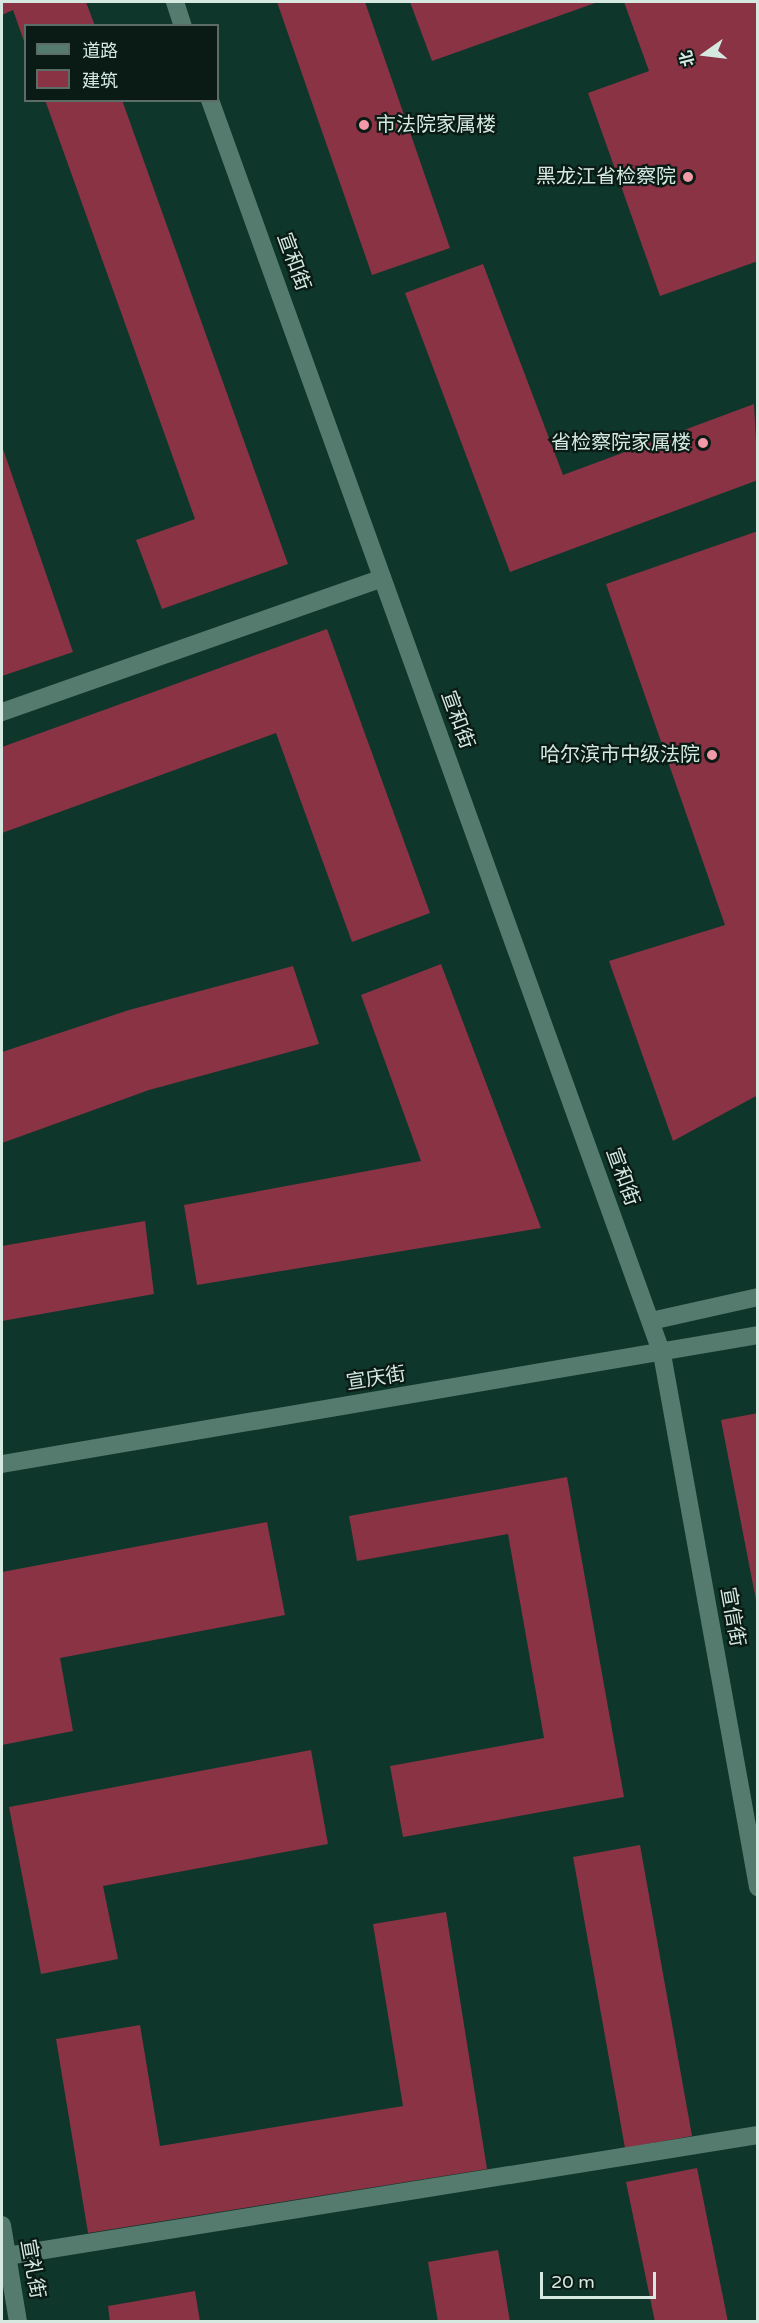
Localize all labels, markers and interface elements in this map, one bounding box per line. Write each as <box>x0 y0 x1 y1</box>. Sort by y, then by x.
legend <box>24 24 219 102</box>
north arrow <box>675 24 735 84</box>
text: 道路 <box>82 40 118 62</box>
text: 北 <box>676 48 699 69</box>
text: 建筑 <box>82 70 118 92</box>
place label: 市法院家属楼 <box>376 113 496 137</box>
marker: 市法院家属楼 <box>357 118 371 132</box>
place label: 黑龙江省检察院 <box>536 165 676 189</box>
marker: 黑龙江省检察院 <box>681 170 695 184</box>
street label: 宣和街 <box>271 230 315 294</box>
place label: 省检察院家属楼 <box>551 431 691 455</box>
marker: 省检察院家属楼 <box>696 436 710 450</box>
street label: 宣和街 <box>435 688 479 752</box>
place label: 哈尔滨市中级法院 <box>540 743 700 767</box>
marker: 哈尔滨市中级法院 <box>705 748 719 762</box>
street label: 宣和街 <box>600 1145 644 1209</box>
street label: 宣庆街 <box>344 1362 408 1396</box>
street label: 宣信街 <box>715 1585 749 1649</box>
street label: 宣礼街 <box>15 2237 49 2301</box>
scale bar <box>543 2260 658 2298</box>
text: 20 m <box>551 2271 595 2293</box>

